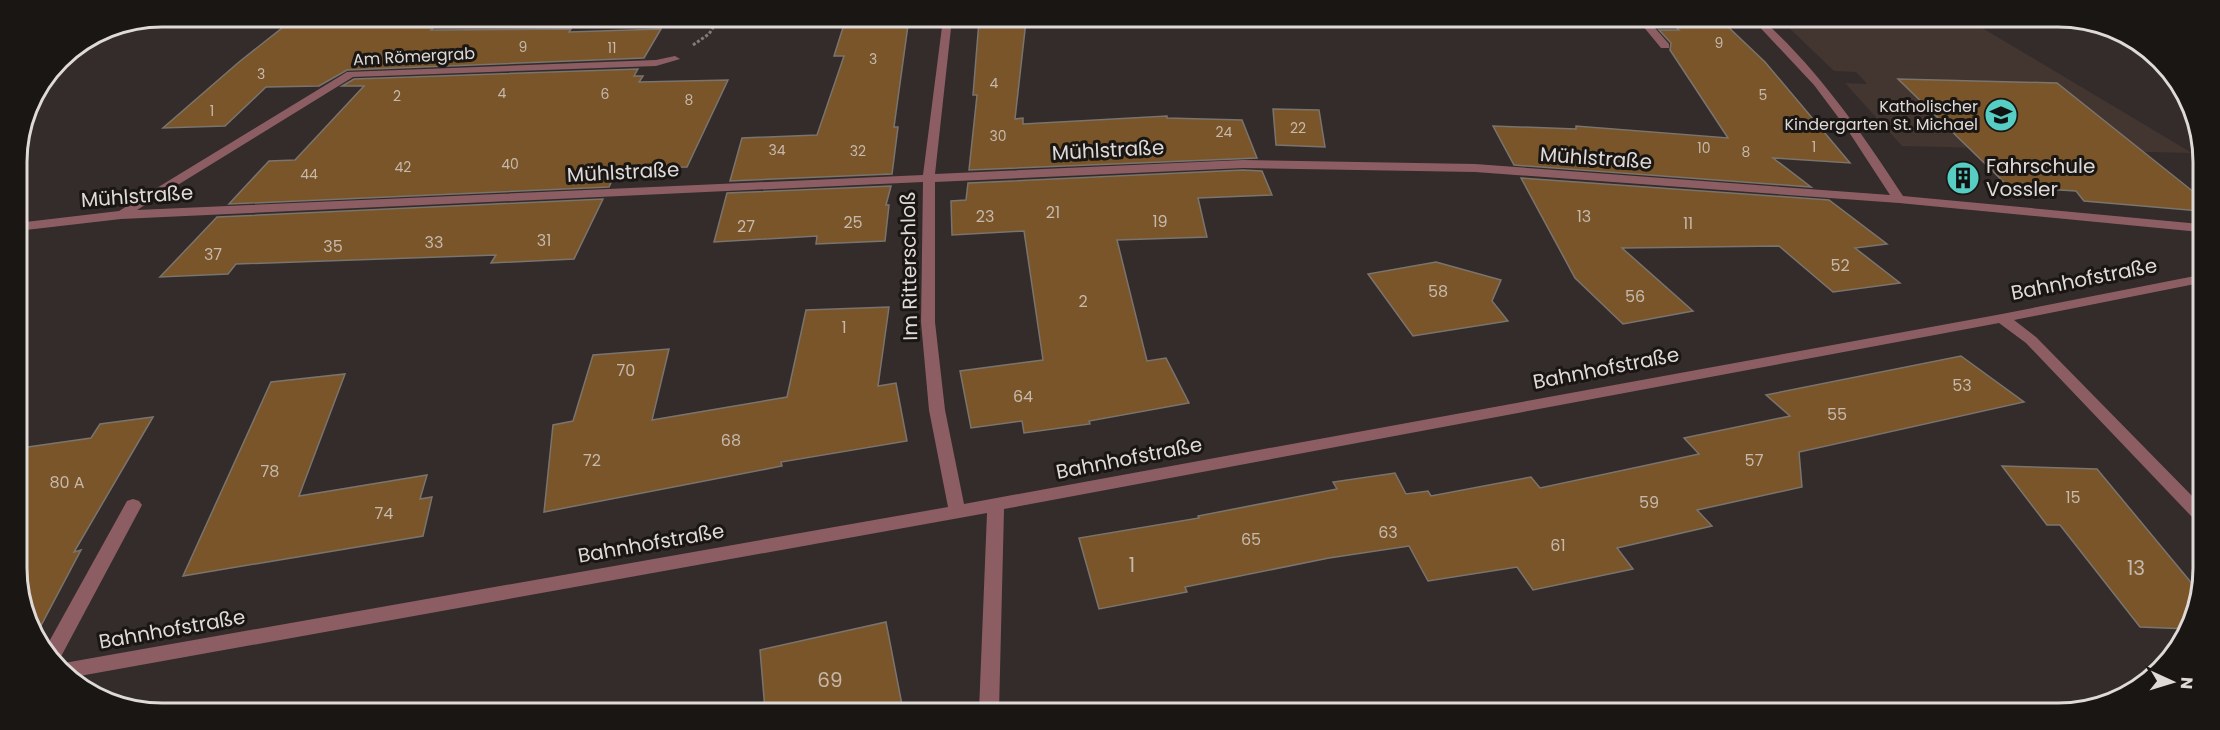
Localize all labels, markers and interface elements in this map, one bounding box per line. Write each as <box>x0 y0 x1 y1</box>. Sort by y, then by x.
house number: 9 <box>1715 33 1723 53</box>
house number: 9 <box>519 37 527 57</box>
house number: 11 <box>608 38 616 58</box>
street label: Am Römergrab <box>352 42 476 71</box>
house number: 3 <box>869 49 877 69</box>
house number: 3 <box>257 64 265 84</box>
house number: 4 <box>990 73 999 93</box>
house number: 4 <box>498 83 507 103</box>
house number: 6 <box>601 84 610 104</box>
house number: 5 <box>1759 85 1767 105</box>
house number: 2 <box>393 86 401 106</box>
house number: 8 <box>685 90 694 110</box>
place label: Katholischer Kindergarten St. Michael <box>1784 95 1978 136</box>
school or university icon: Katholischer Kindergarten St. Michael <box>1983 97 2019 133</box>
house number: 1 <box>210 101 214 121</box>
house number: 22 <box>1290 118 1306 138</box>
house number: 24 <box>1216 122 1233 142</box>
house number: 30 <box>989 126 1007 146</box>
street label: Mühlstraße <box>1051 133 1165 167</box>
house number: 1 <box>1812 137 1816 157</box>
house number: 10 <box>1697 138 1711 158</box>
house number: 34 <box>768 140 786 160</box>
street label: Mühlstraße <box>1539 140 1653 176</box>
house number: 32 <box>850 141 866 161</box>
house number: 8 <box>1742 142 1751 162</box>
place label: Fahrschule Vossler <box>1986 152 2095 203</box>
house number: 40 <box>501 154 519 174</box>
street label: Mühlstraße <box>566 155 680 189</box>
house number: 42 <box>395 157 411 177</box>
building icon: Fahrschule Vossler <box>1945 160 1981 196</box>
house number: 44 <box>300 164 318 184</box>
street label: Mühlstraße <box>80 178 194 214</box>
street label: Im Ritterschloß <box>894 191 924 341</box>
house number: 21 <box>1046 201 1060 224</box>
house number: 23 <box>976 205 994 228</box>
house number: 13 <box>1577 205 1591 228</box>
house number: 19 <box>1152 210 1168 233</box>
house number: 25 <box>843 211 863 234</box>
house number: 11 <box>1683 212 1693 235</box>
house number: 27 <box>737 215 755 238</box>
house number: 31 <box>537 229 551 252</box>
house number: 33 <box>425 231 443 254</box>
house number: 35 <box>323 235 343 258</box>
house number: 37 <box>204 243 222 266</box>
street label: Bahnhofstraße <box>2009 251 2159 307</box>
house number: 52 <box>1830 254 1850 277</box>
house number: 58 <box>1428 280 1448 303</box>
house number: 56 <box>1625 285 1645 308</box>
house number: 2 <box>1078 290 1088 313</box>
house number: 1 <box>841 316 847 339</box>
street label: Bahnhofstraße <box>1531 340 1681 396</box>
house number: 70 <box>617 359 635 382</box>
house number: 53 <box>1952 374 1972 397</box>
house number: 64 <box>1013 385 1033 408</box>
house number: 55 <box>1827 403 1847 426</box>
house number: 68 <box>721 429 741 452</box>
street label: Bahnhofstraße <box>1054 430 1204 486</box>
house number: 72 <box>583 449 601 472</box>
house number: 57 <box>1745 449 1764 472</box>
house number: 78 <box>261 460 279 483</box>
house number: 80 A <box>49 471 85 494</box>
house number: 15 <box>2065 486 2081 509</box>
house number: 59 <box>1639 491 1659 514</box>
house number: 74 <box>375 502 393 525</box>
street label: Bahnhofstraße <box>576 516 726 570</box>
house number: 63 <box>1378 521 1398 544</box>
house number: 65 <box>1241 528 1261 551</box>
house number: 61 <box>1550 534 1566 557</box>
house number: 1 <box>1129 551 1135 579</box>
house number: 13 <box>2127 554 2145 582</box>
street label: Bahnhofstraße <box>97 602 247 656</box>
north arrow <box>2142 652 2202 712</box>
house number: 69 <box>817 666 843 694</box>
text: N <box>2175 676 2198 690</box>

